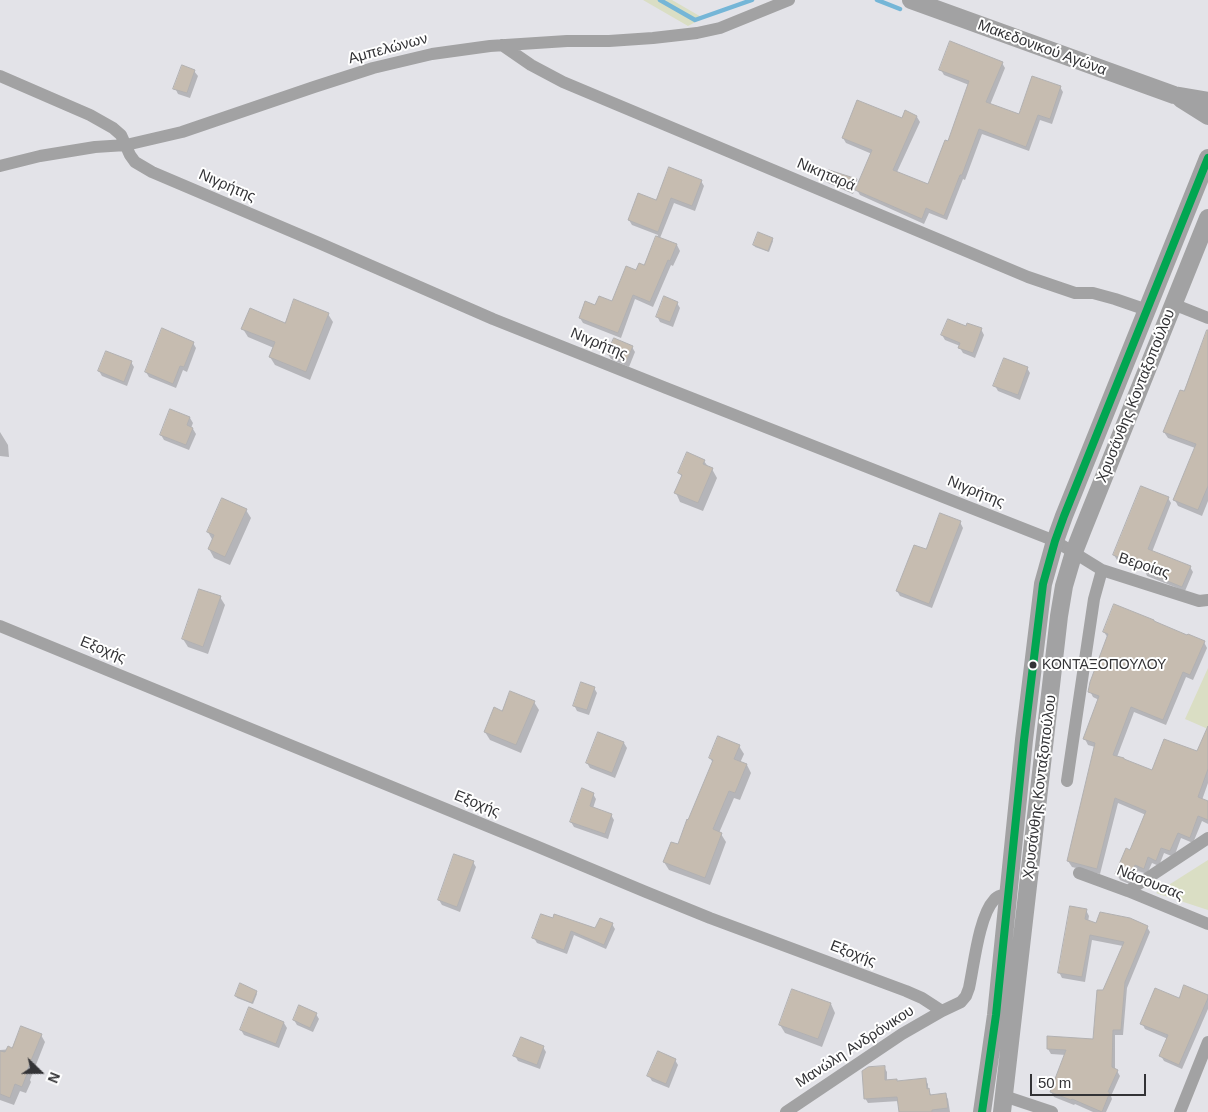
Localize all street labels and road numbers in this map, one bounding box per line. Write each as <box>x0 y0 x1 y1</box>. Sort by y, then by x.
street label: Μακεδονικού Αγώνα <box>975 16 1109 80</box>
street label: Αμπελώνων <box>346 30 430 68</box>
street label: Νικηταρά <box>794 155 858 195</box>
street label: Νιγρήτης <box>196 166 258 206</box>
street label: Χρυσάνθης Κονταξοπούλου <box>1093 307 1179 485</box>
street label: Νιγρήτης <box>568 324 630 364</box>
street label: Νιγρήτης <box>945 472 1007 512</box>
street label: Βεροίας <box>1116 549 1172 583</box>
street label: Εξοχής <box>78 633 128 667</box>
street label: Χρυσάνθης Κονταξοπούλου <box>1020 694 1060 880</box>
street label: Εξοχής <box>452 787 502 821</box>
street label: Νάσουσας <box>1114 861 1186 905</box>
street label: Εξοχής <box>828 937 878 971</box>
street label: Μανώλη Ανδρόνικου <box>793 1002 917 1092</box>

